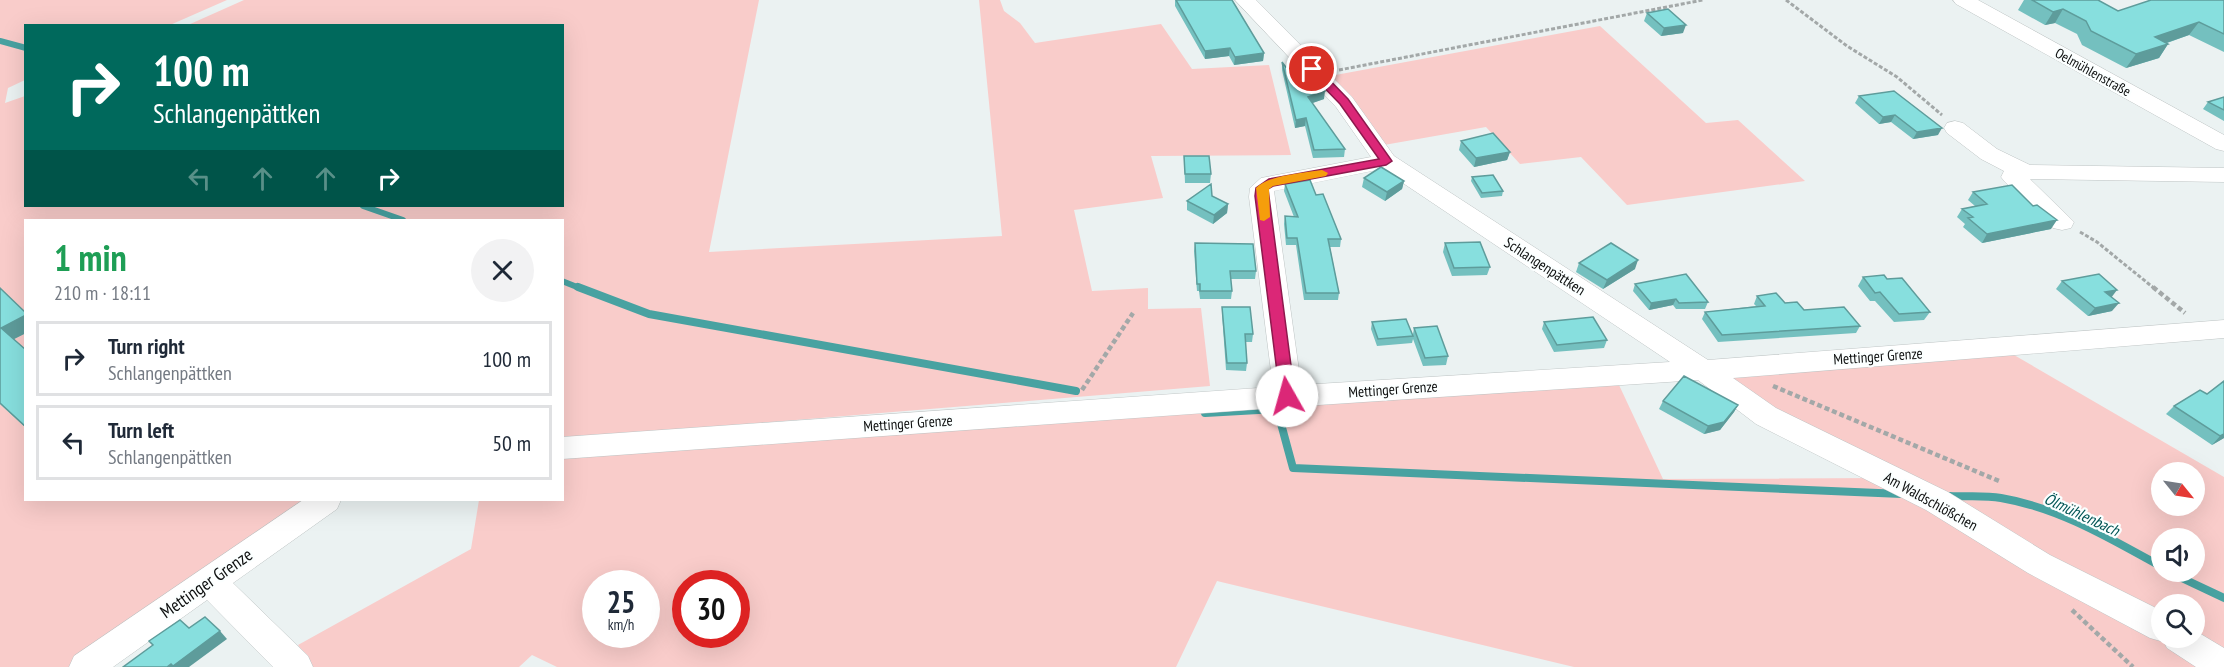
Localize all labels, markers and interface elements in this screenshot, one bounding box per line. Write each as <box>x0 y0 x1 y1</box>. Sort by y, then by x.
text: 100 m <box>153 43 250 98</box>
pin <box>1286 43 1337 94</box>
street label: Oelmühlenstraße <box>2052 44 2134 100</box>
icon: right <box>54 48 132 126</box>
icon: arrive <box>1295 52 1328 85</box>
text: Schlangenpättken <box>153 96 320 130</box>
icon: left <box>183 162 216 195</box>
icon: ahead <box>246 162 279 195</box>
icon: ahead <box>309 162 342 195</box>
icon: right <box>372 162 405 195</box>
street label: Schlangenpättken <box>1501 233 1589 299</box>
text: 1 min <box>54 234 127 281</box>
button: close <box>471 239 534 302</box>
text: 210 m · 18:11 <box>54 280 151 306</box>
text: Turn right <box>108 332 185 360</box>
icon: right <box>57 342 90 375</box>
street label: Mettinger Grenze <box>1833 343 1923 369</box>
text: 100 m <box>482 345 531 373</box>
text: Schlangenpättken <box>108 360 232 386</box>
position arrow <box>1255 364 1319 428</box>
street label: Mettinger Grenze <box>1348 376 1438 402</box>
street label: Mettinger Grenze <box>863 410 953 436</box>
text: Turn left <box>108 416 174 444</box>
icon: left <box>57 426 90 459</box>
text: 50 m <box>492 429 531 457</box>
text: Schlangenpättken <box>108 444 232 470</box>
north arrow <box>2151 462 2205 516</box>
map controls <box>2151 462 2205 648</box>
street label: Am Waldschlößchen <box>1881 467 1981 535</box>
water label: Ölmühlenbach <box>2041 488 2124 540</box>
button: sound <box>2151 528 2205 582</box>
street label: Mettinger Grenze <box>155 543 257 623</box>
speed limit sign: 30 <box>672 570 750 648</box>
text: 25 <box>607 582 635 621</box>
button: search <box>2151 594 2205 648</box>
text: km/h <box>608 615 634 634</box>

